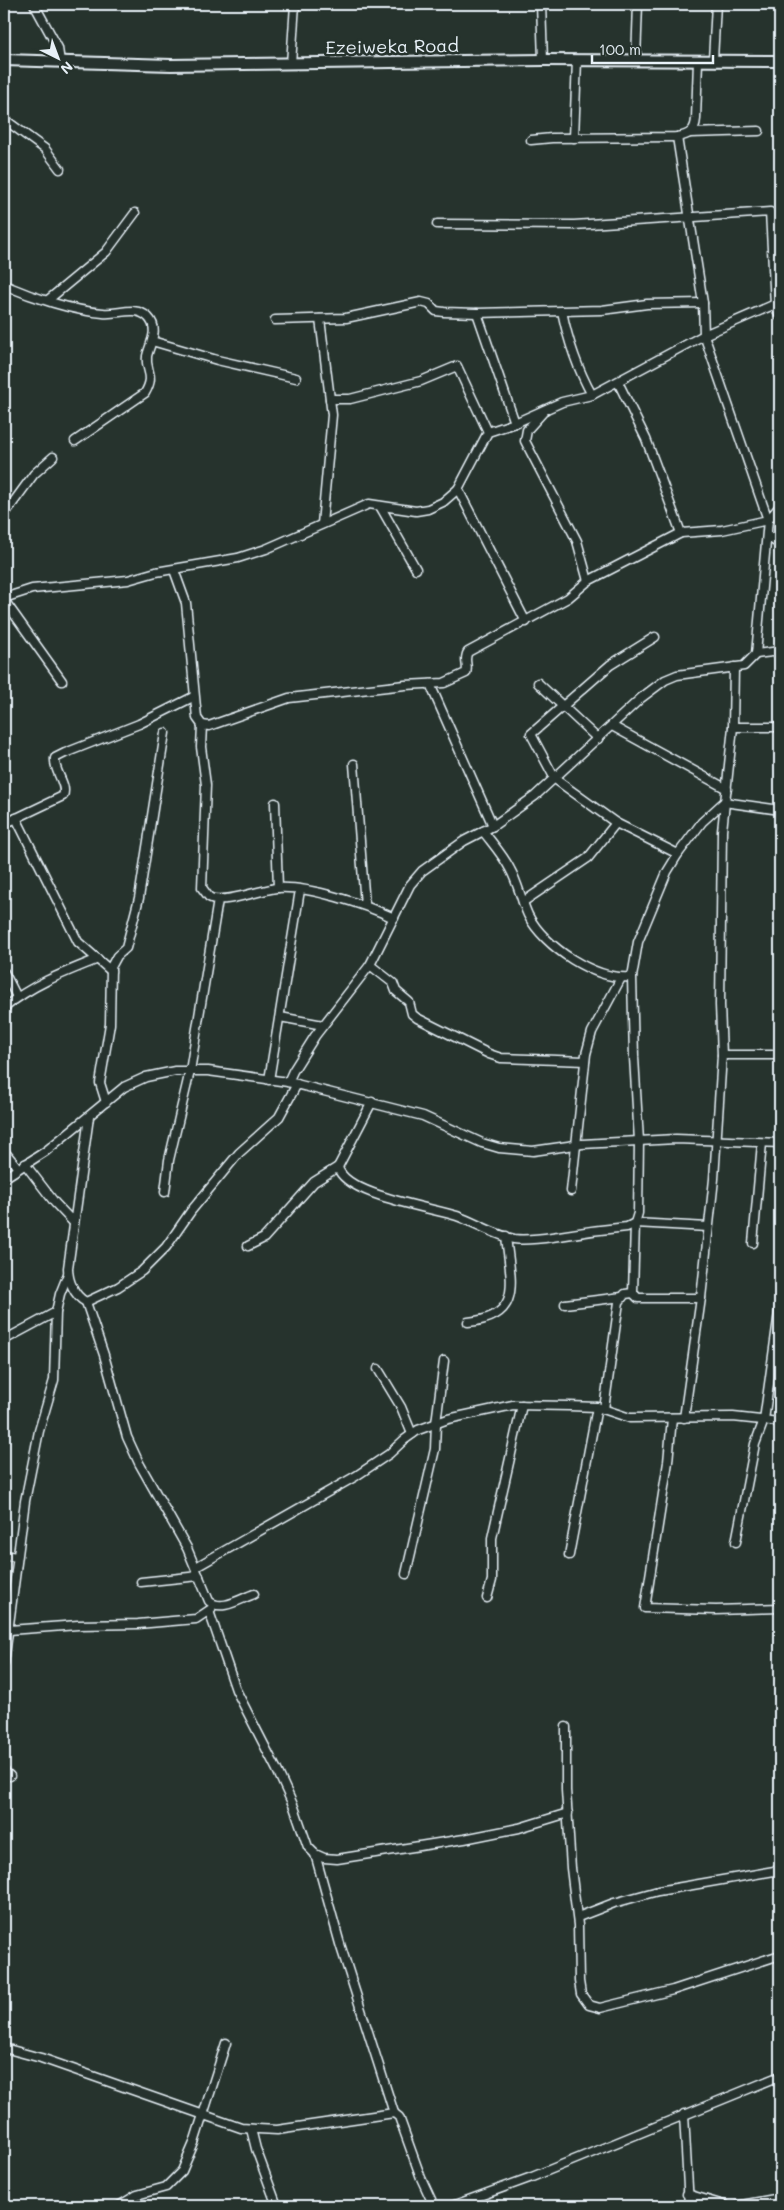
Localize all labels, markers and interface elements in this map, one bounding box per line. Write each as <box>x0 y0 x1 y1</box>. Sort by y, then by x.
north arrow <box>32 32 82 82</box>
scale bar <box>592 32 713 64</box>
street label: Ezeiweka Road <box>325 33 459 59</box>
text: 100 m <box>599 39 641 59</box>
text: N <box>57 57 77 79</box>

